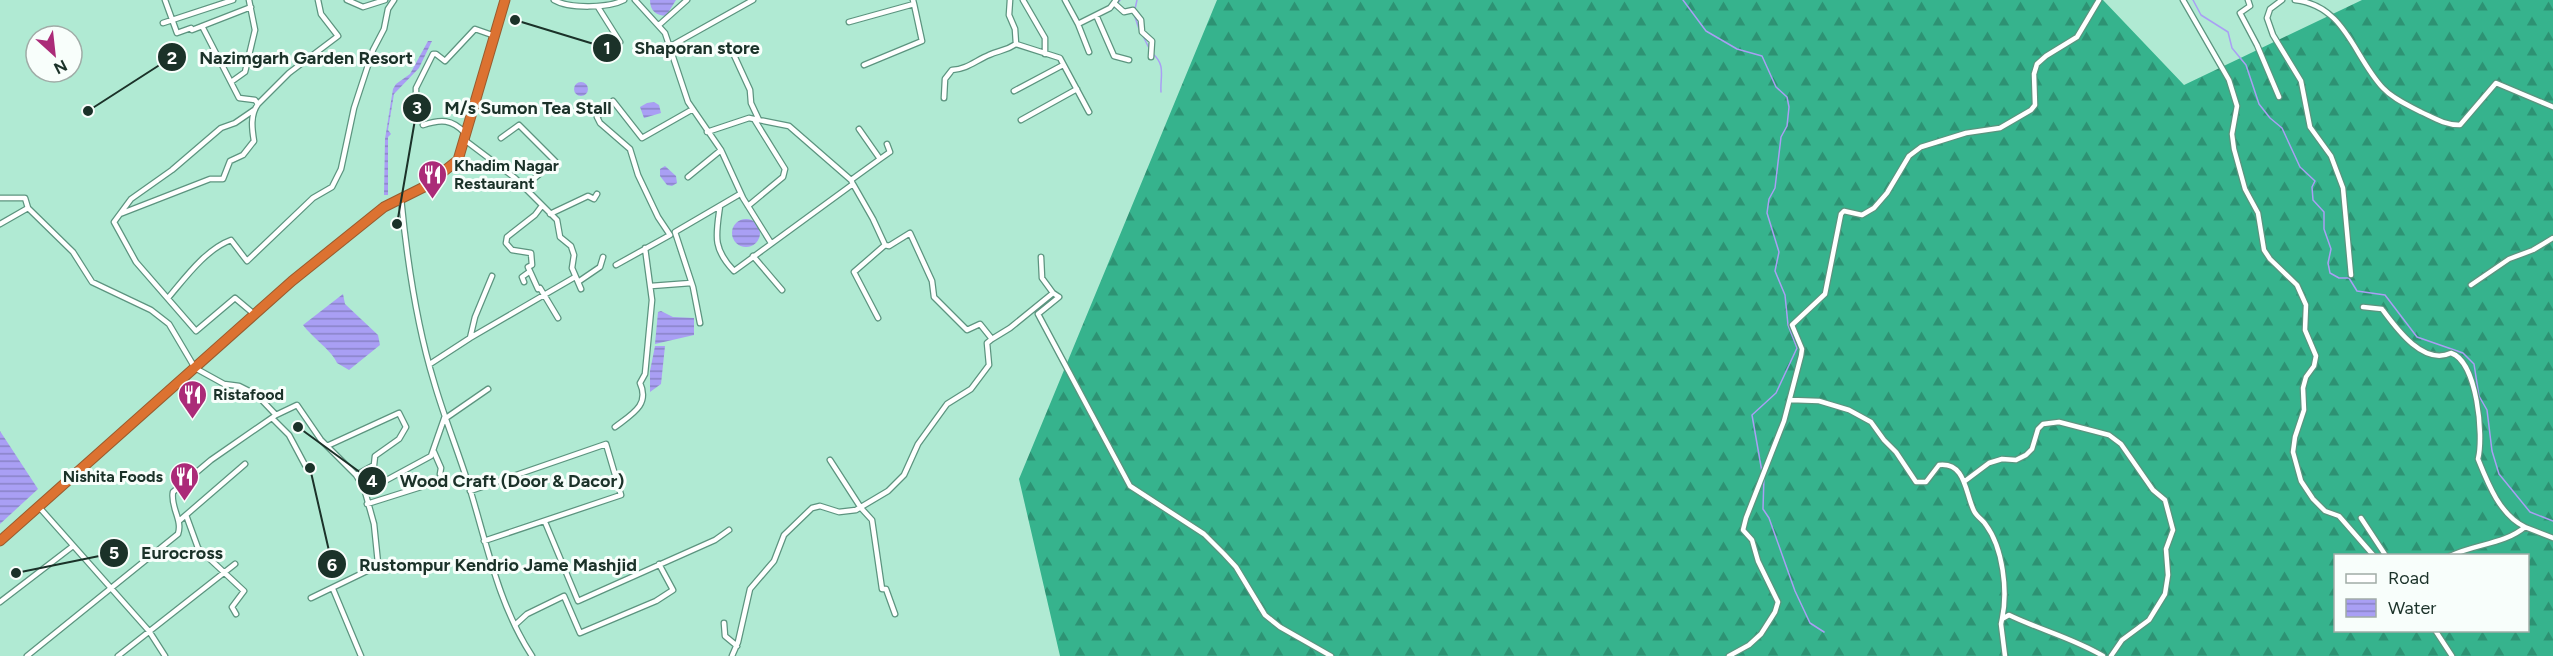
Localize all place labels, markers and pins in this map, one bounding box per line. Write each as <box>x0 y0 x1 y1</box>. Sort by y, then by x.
callout: Shaporan store <box>592 30 772 66</box>
callout: Nazimgarh Garden Resort <box>157 39 425 75</box>
callout: M/s Sumon Tea Stall <box>402 90 624 126</box>
place label: Khadim Nagar Restaurant <box>454 156 559 193</box>
restaurant icon: Khadim Nagar Restaurant <box>417 158 449 200</box>
restaurant icon: Ristafood <box>176 378 208 420</box>
place label: Ristafood <box>213 385 284 404</box>
restaurant icon: Nishita Foods <box>168 460 200 502</box>
callout: Wood Craft (Door & Dacor) <box>357 463 636 499</box>
place label: Nishita Foods <box>63 467 164 486</box>
callout: Eurocross <box>99 535 235 571</box>
callout: Rustompur Kendrio Jame Mashjid <box>317 546 649 582</box>

